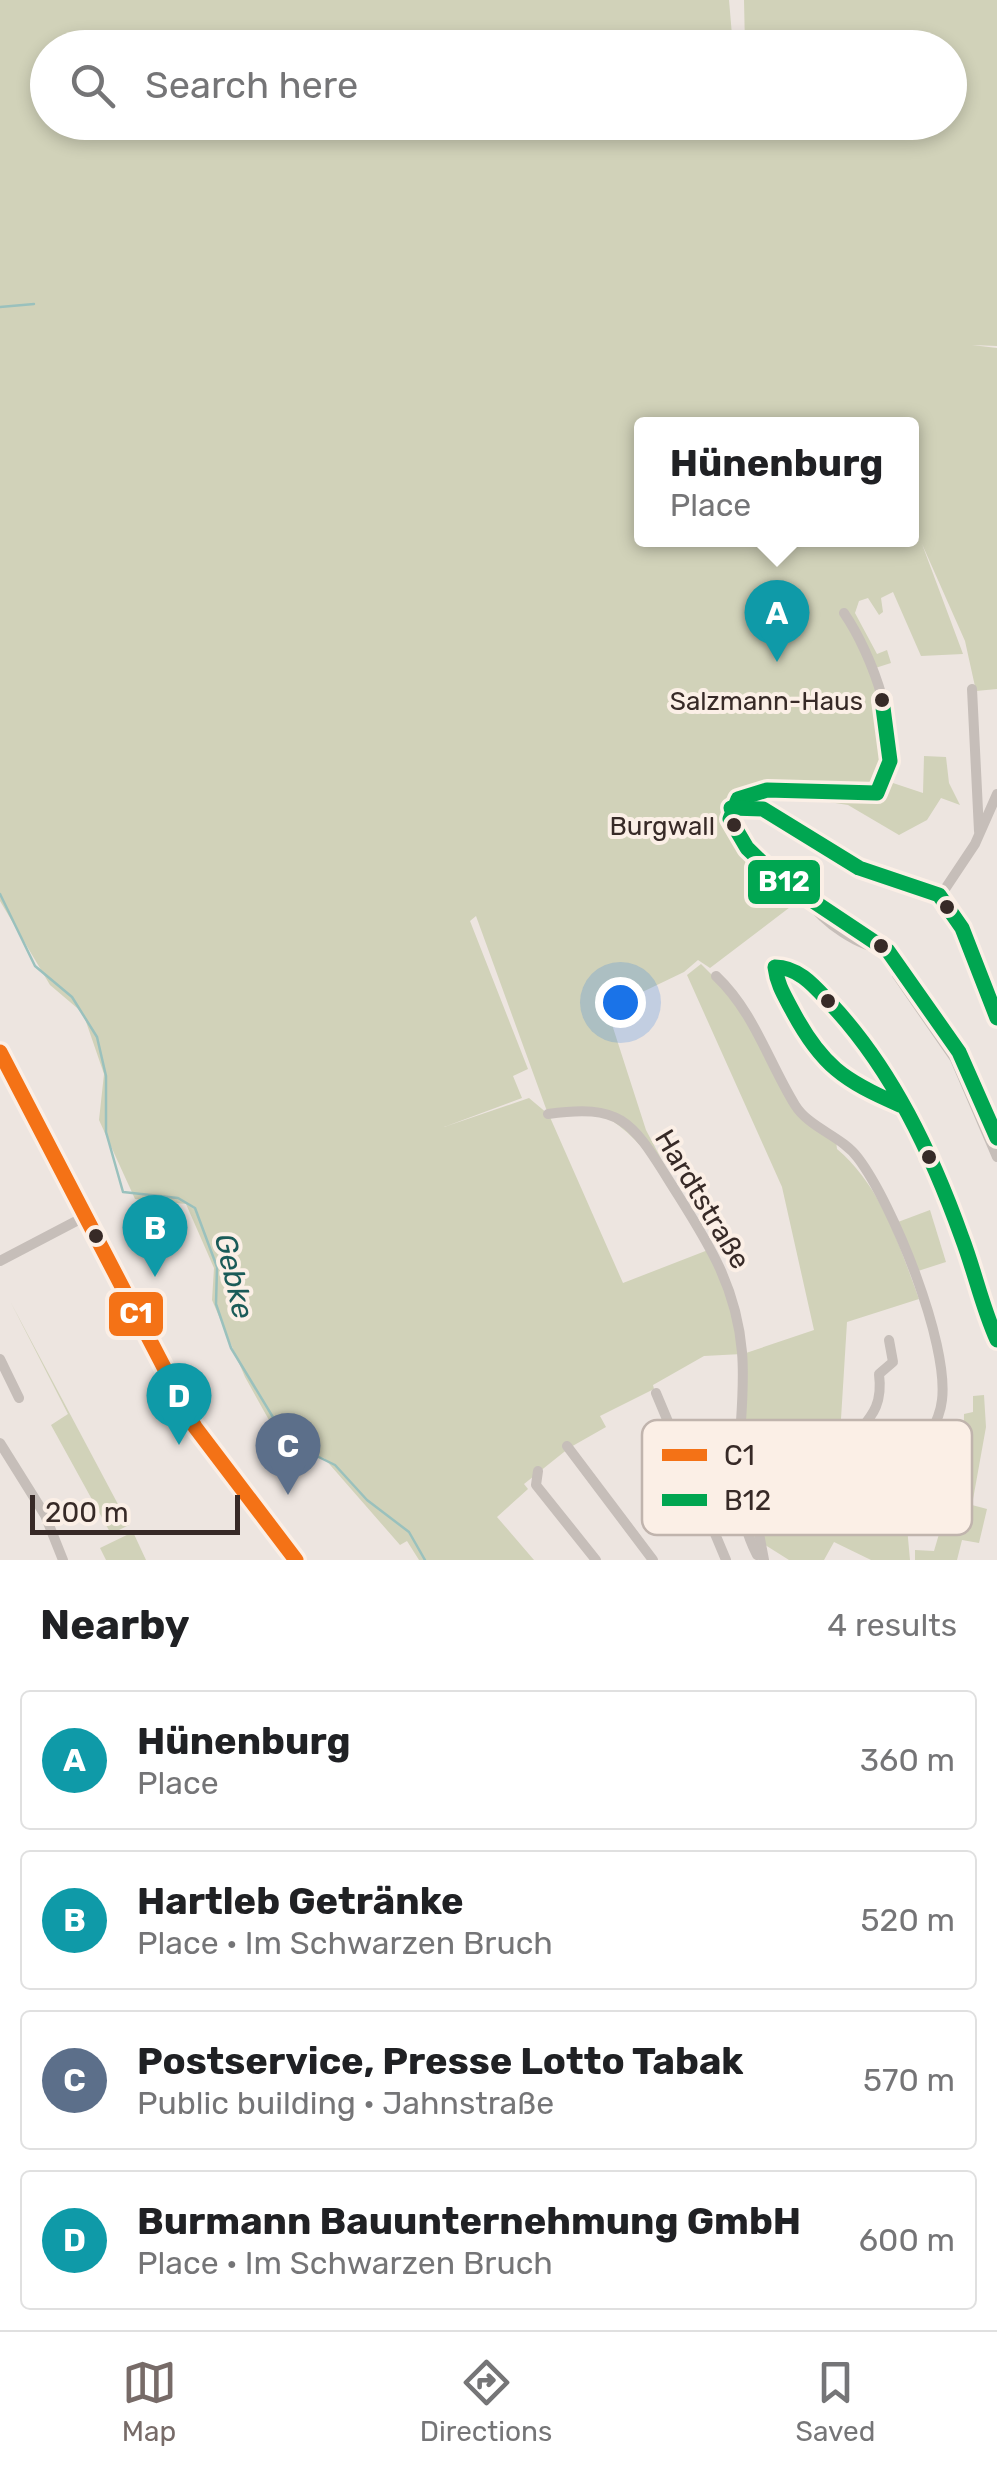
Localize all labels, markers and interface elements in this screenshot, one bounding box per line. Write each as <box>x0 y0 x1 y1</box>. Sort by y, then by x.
search box <box>30 30 967 140</box>
icon: search <box>65 58 120 113</box>
text: Search here <box>145 62 358 108</box>
popup <box>634 417 919 547</box>
text: Hünenburg <box>670 440 883 486</box>
text: Place <box>670 486 751 524</box>
pin: A <box>744 580 810 662</box>
place label: Salzmann-Haus <box>670 686 863 717</box>
marker: Salzmann-Haus <box>872 690 892 710</box>
place label: Burgwall <box>609 811 715 842</box>
marker: Burgwall <box>724 815 744 835</box>
line badge: B12 <box>746 858 822 906</box>
text: B12 <box>758 865 810 898</box>
unlabelled marker <box>937 897 957 917</box>
unlabelled marker <box>871 936 891 956</box>
your location <box>595 977 646 1028</box>
unlabelled marker <box>818 991 838 1011</box>
street label: Hardtstraße <box>648 1124 757 1275</box>
unlabelled marker <box>919 1147 939 1167</box>
pin: B <box>122 1194 188 1277</box>
unlabelled marker <box>86 1226 106 1246</box>
water label: Gebke <box>207 1230 261 1322</box>
line badge: C1 <box>107 1290 165 1338</box>
text: C1 <box>119 1297 153 1330</box>
pin: D <box>146 1362 212 1445</box>
pin: C <box>256 1412 320 1495</box>
legend <box>642 1420 972 1535</box>
text: C1 <box>724 1439 755 1472</box>
text: B12 <box>724 1484 771 1517</box>
scale bar <box>30 1490 240 1534</box>
text: 200 m <box>45 1496 129 1529</box>
text: Nearby <box>40 1600 190 1650</box>
text: 4 results <box>827 1606 957 1644</box>
text: Hünenburg <box>137 1718 351 1764</box>
text: A <box>63 1741 86 1779</box>
text: 360 m <box>860 1741 955 1779</box>
text: Place <box>137 1764 219 1802</box>
text: Hartleb Getränke <box>137 1878 464 1924</box>
text: B <box>63 1901 86 1939</box>
text: 520 m <box>861 1901 955 1939</box>
text: Place · Im Schwarzen Bruch <box>137 1924 553 1962</box>
text: Postservice, Presse Lotto Tabak <box>137 2038 744 2084</box>
text: C <box>63 2061 86 2099</box>
text: 570 m <box>863 2061 955 2099</box>
text: Public building · Jahnstraße <box>137 2084 554 2122</box>
text: Burmann Bauunternehmung GmbH <box>137 2198 801 2244</box>
text: D <box>63 2221 86 2259</box>
text: 600 m <box>859 2221 955 2259</box>
text: Place · Im Schwarzen Bruch <box>137 2244 553 2282</box>
tab: Map <box>122 2355 177 2448</box>
tab: Directions <box>420 2355 552 2448</box>
tab: Saved <box>795 2355 875 2448</box>

